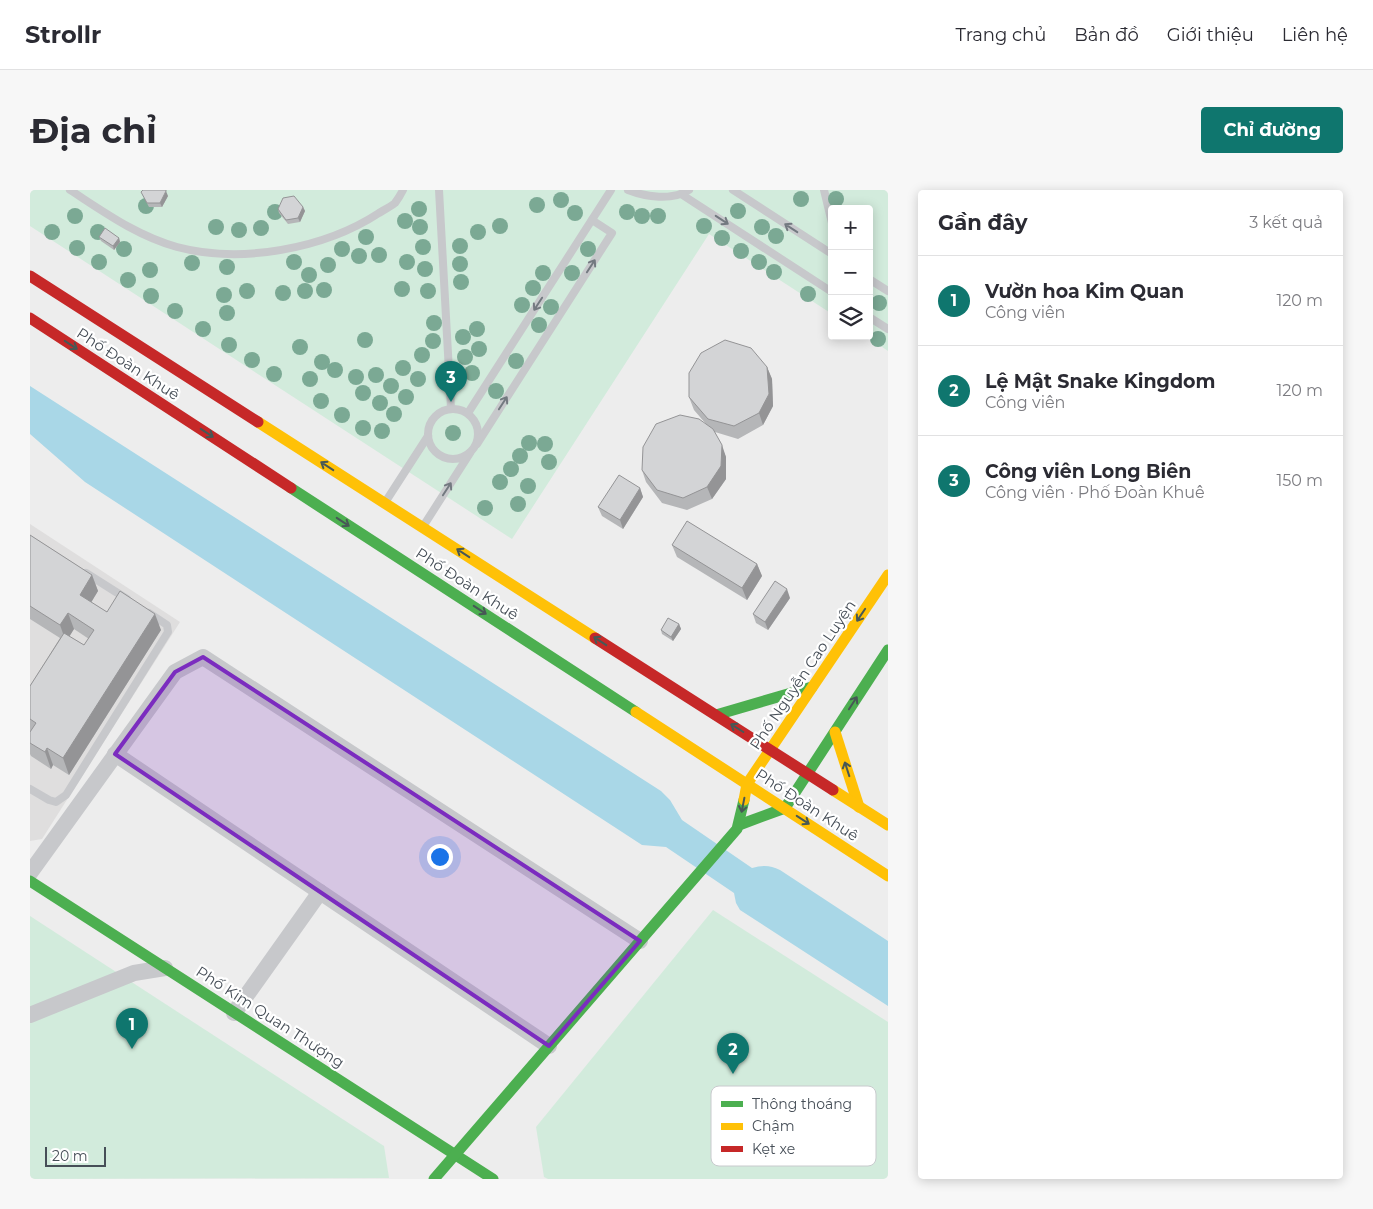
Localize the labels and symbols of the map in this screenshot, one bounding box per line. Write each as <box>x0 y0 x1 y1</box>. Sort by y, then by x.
one-way arrow <box>714 216 728 226</box>
one-way arrow <box>784 222 798 233</box>
one-way arrow <box>586 259 596 273</box>
one-way arrow <box>532 297 542 311</box>
street label: Phố Đoàn Khuê <box>73 323 183 404</box>
one-way arrow <box>64 339 78 350</box>
pin: 3 <box>435 361 467 402</box>
one-way arrow <box>498 396 508 410</box>
one-way arrow <box>200 428 214 438</box>
one-way arrow <box>320 460 334 470</box>
one-way arrow <box>443 482 453 496</box>
one-way arrow <box>336 517 350 527</box>
street label: Phố Đoàn Khuê <box>412 543 522 624</box>
one-way arrow <box>457 548 471 558</box>
street label: Phố Nguyễn Cao Luyện <box>745 596 860 753</box>
one-way arrow <box>472 605 486 615</box>
one-way arrow <box>856 608 866 622</box>
one-way arrow <box>594 636 608 646</box>
one-way arrow <box>848 697 858 711</box>
one-way arrow <box>731 723 745 733</box>
one-way arrow <box>841 762 851 778</box>
street label: Phố Đoàn Khuê <box>752 764 862 845</box>
one-way arrow <box>738 796 748 812</box>
one-way arrow <box>796 815 810 826</box>
your location <box>427 844 453 870</box>
street label: Phố Kim Quan Thượng <box>193 962 348 1072</box>
pin: 1 <box>116 1008 148 1049</box>
pin: 2 <box>717 1033 749 1074</box>
legend <box>711 1086 876 1166</box>
text: Thông thoáng <box>752 1095 852 1113</box>
text: Chậm <box>752 1117 795 1135</box>
text: Kẹt xe <box>752 1140 795 1158</box>
scale bar <box>45 1144 106 1167</box>

